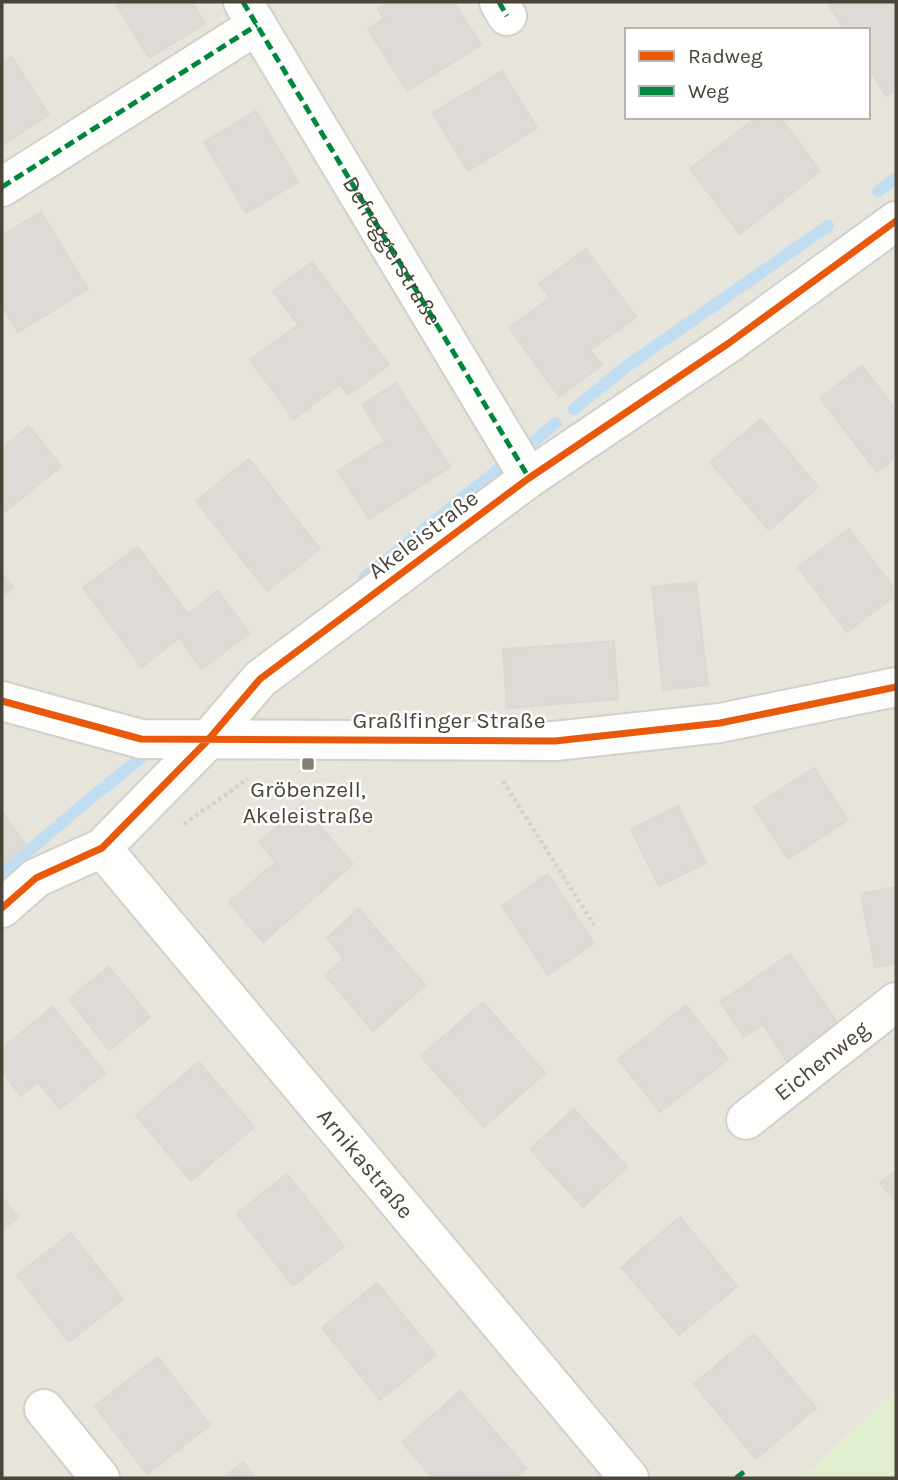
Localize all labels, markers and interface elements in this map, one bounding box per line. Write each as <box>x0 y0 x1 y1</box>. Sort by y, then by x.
legend <box>625 28 870 119</box>
text: Radweg <box>688 44 763 68</box>
text: Weg <box>688 79 729 103</box>
street label: Defreggerstraße <box>337 172 447 330</box>
street label: Akeleistraße <box>363 484 484 585</box>
street label: Graßlfinger Straße <box>353 707 545 734</box>
marker: Gröbenzell, Akeleistraße <box>300 756 316 772</box>
place label: Gröbenzell, Akeleistraße <box>243 776 373 829</box>
street label: Eichenweg <box>769 1016 874 1106</box>
street label: Arnikastraße <box>311 1103 419 1224</box>

